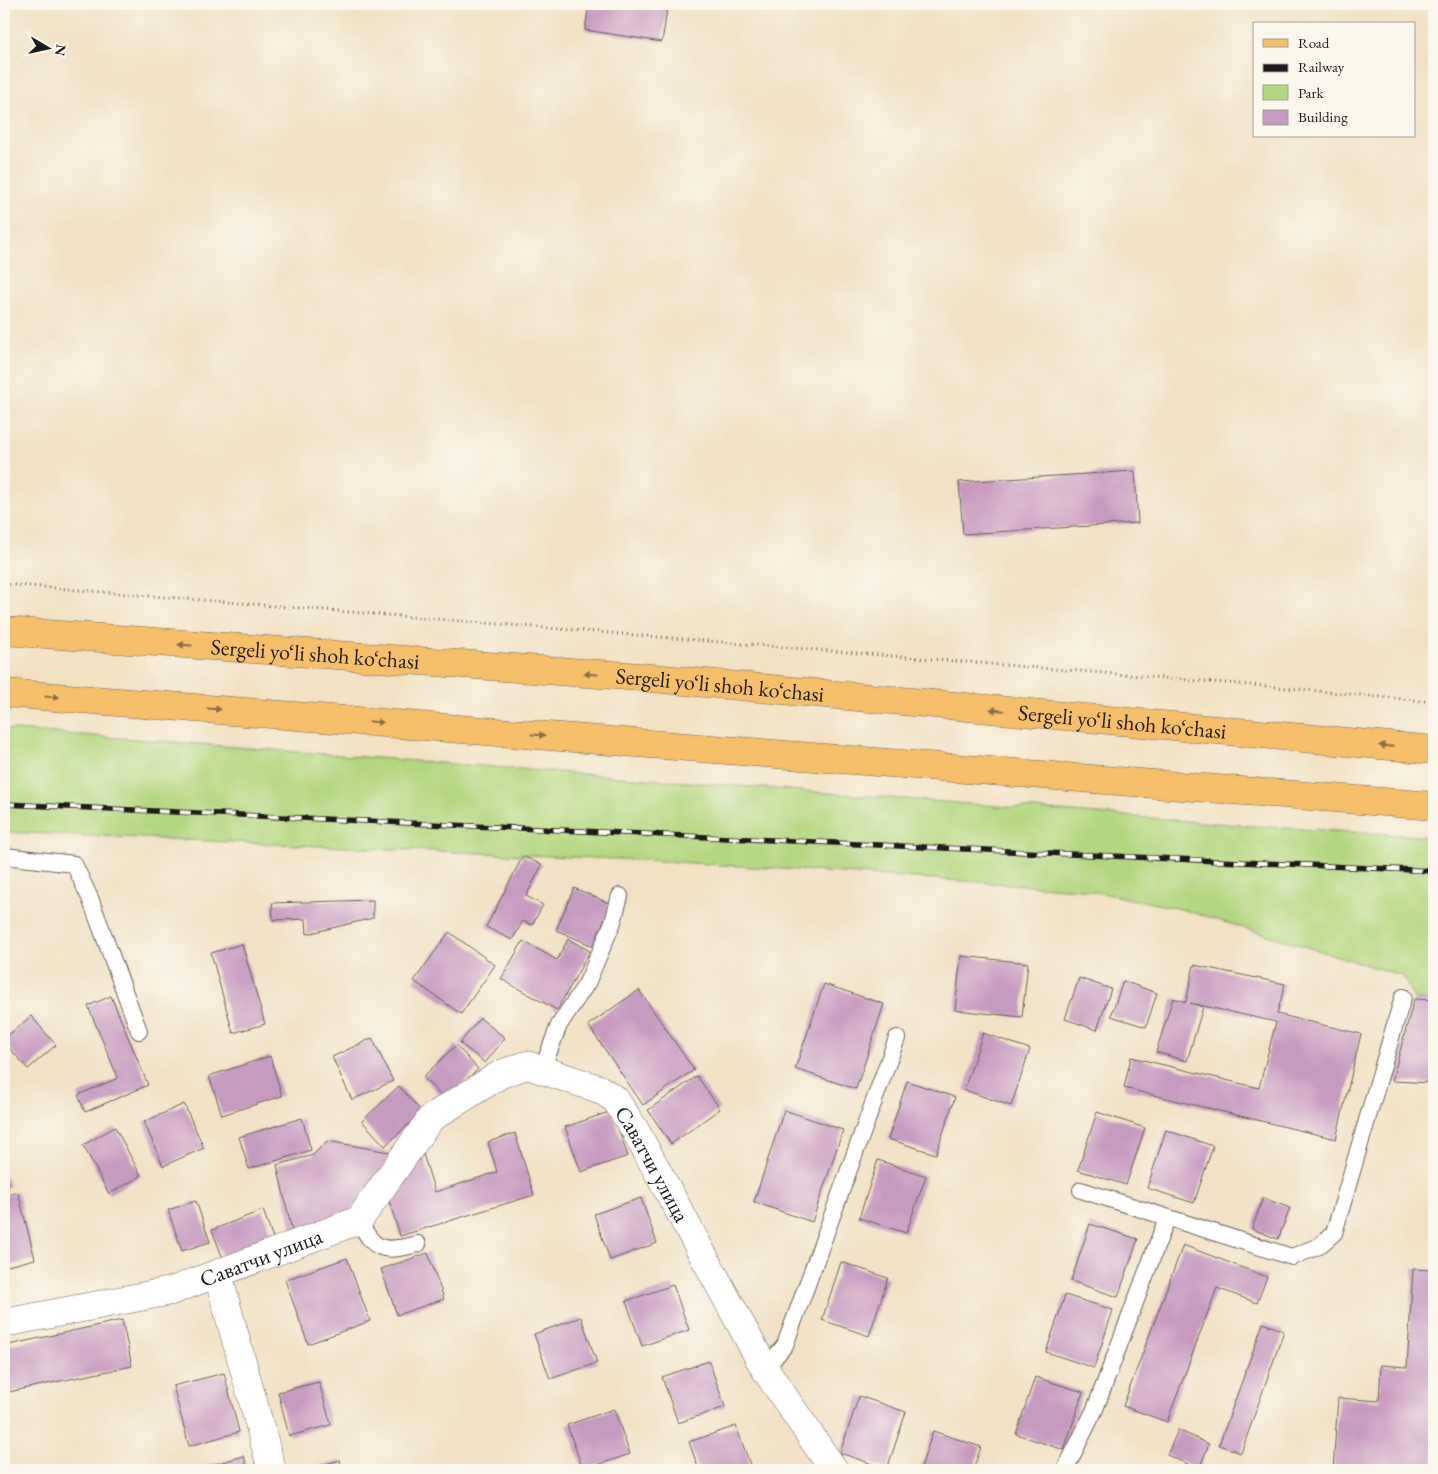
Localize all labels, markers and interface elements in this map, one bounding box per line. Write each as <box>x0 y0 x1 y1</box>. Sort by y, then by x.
north arrow <box>22 22 72 72</box>
legend <box>1253 22 1416 138</box>
text: Road <box>1298 33 1330 52</box>
text: N <box>51 43 71 58</box>
text: Railway <box>1298 57 1345 76</box>
text: Park <box>1298 83 1325 102</box>
text: Building <box>1298 107 1348 126</box>
street label: Sergeli yo‘li shoh ko‘chasi <box>210 632 420 676</box>
one-way arrow <box>177 640 193 648</box>
street label: Sergeli yo‘li shoh ko‘chasi <box>615 661 825 709</box>
one-way arrow <box>583 669 599 677</box>
one-way arrow <box>45 693 61 701</box>
street label: Sergeli yo‘li shoh ko‘chasi <box>1017 698 1228 746</box>
one-way arrow <box>207 706 223 714</box>
one-way arrow <box>989 706 1005 714</box>
one-way arrow <box>369 718 385 726</box>
one-way arrow <box>531 731 547 739</box>
one-way arrow <box>1377 742 1393 750</box>
street label: Саватчи улица <box>608 1100 696 1228</box>
street label: Саватчи улица <box>196 1221 327 1294</box>

